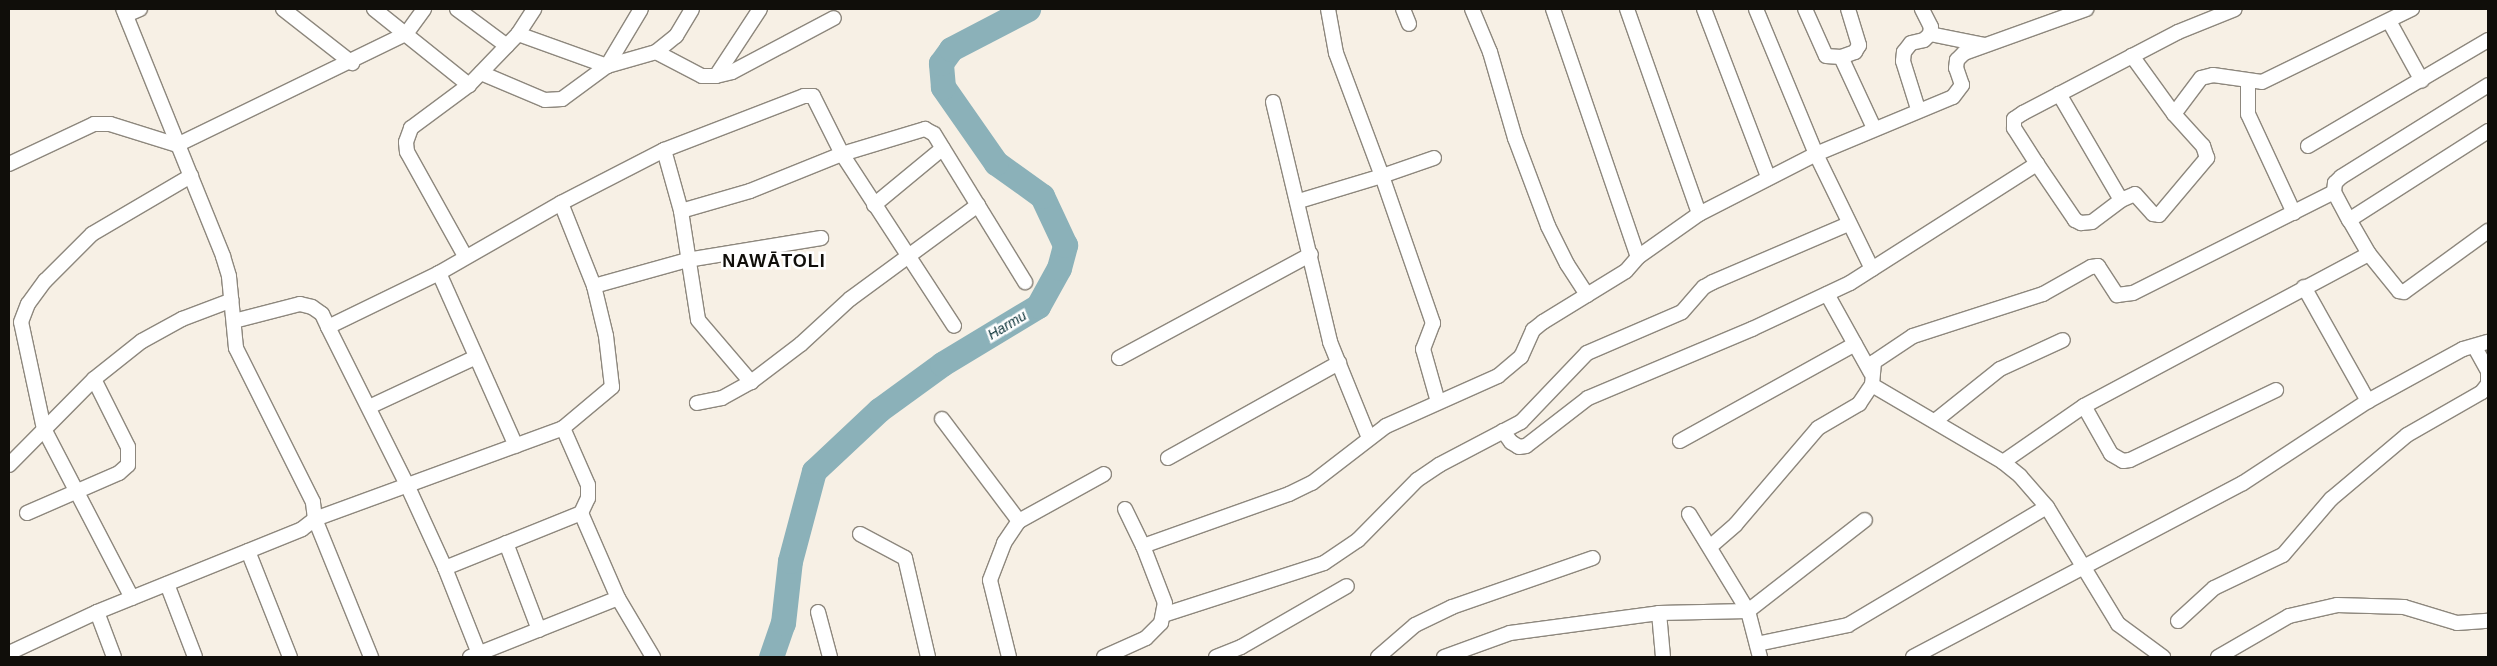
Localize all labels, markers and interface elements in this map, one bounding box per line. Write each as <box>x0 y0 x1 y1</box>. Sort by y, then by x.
district label: NAWĀTOLI <box>721 250 827 272</box>
water label: Harmu <box>985 307 1029 343</box>

